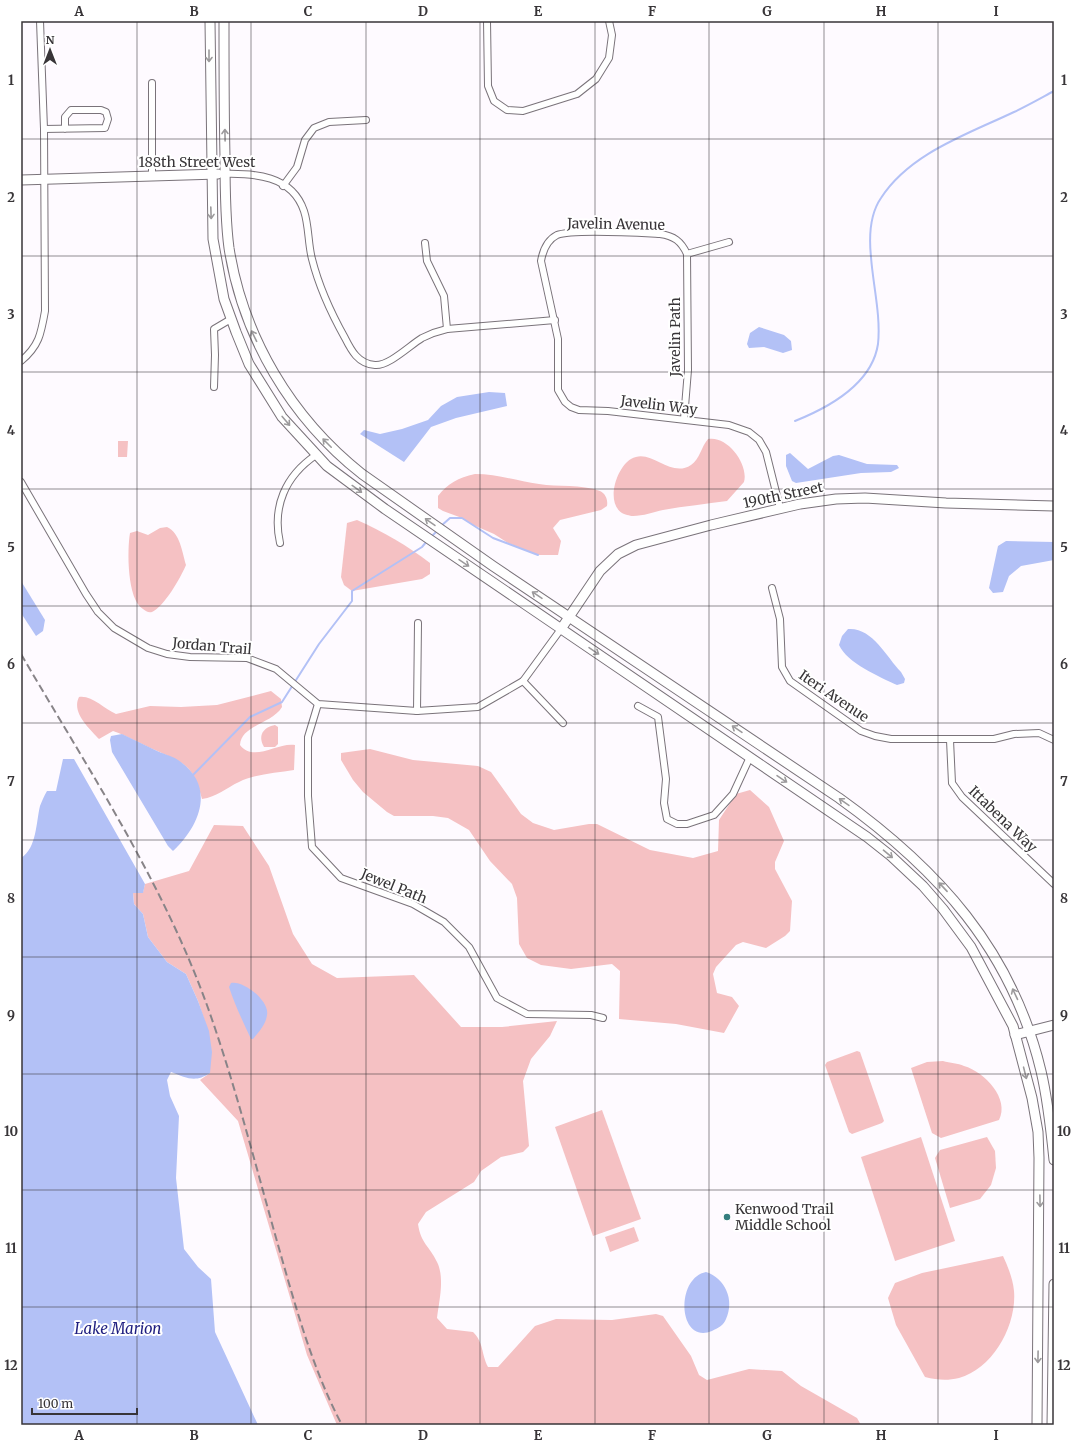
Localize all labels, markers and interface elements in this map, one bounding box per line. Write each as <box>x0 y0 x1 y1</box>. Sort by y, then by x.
text: A <box>73 3 84 20</box>
text: B <box>189 3 199 20</box>
text: C <box>304 3 313 20</box>
text: D <box>418 3 428 20</box>
text: E <box>534 3 543 20</box>
text: F <box>648 3 656 20</box>
text: G <box>762 3 772 20</box>
text: H <box>876 3 887 20</box>
text: I <box>993 3 999 20</box>
north arrow <box>30 30 70 70</box>
text: N <box>46 33 55 47</box>
one-way arrow <box>205 49 213 62</box>
text: 1 <box>8 72 14 89</box>
text: 1 <box>1061 72 1067 89</box>
one-way arrow <box>221 129 229 142</box>
street label: 188th Street West <box>139 153 256 171</box>
text: 2 <box>7 189 15 206</box>
text: 2 <box>1060 189 1068 206</box>
one-way arrow <box>207 206 215 219</box>
street label: Javelin Avenue <box>566 214 665 234</box>
street label: Javelin Path <box>666 297 684 378</box>
text: 3 <box>7 306 15 323</box>
text: 3 <box>1060 306 1068 323</box>
one-way arrow <box>250 330 257 342</box>
street label: Javelin Way <box>618 391 699 419</box>
one-way arrow <box>281 416 290 426</box>
text: 4 <box>7 422 16 439</box>
text: 4 <box>1060 422 1069 439</box>
one-way arrow <box>322 438 332 447</box>
street label: 190th Street <box>741 478 825 512</box>
one-way arrow <box>351 485 362 493</box>
one-way arrow <box>424 517 435 526</box>
text: 5 <box>7 539 15 556</box>
text: 5 <box>1060 539 1068 556</box>
one-way arrow <box>458 559 469 567</box>
one-way arrow <box>532 591 543 599</box>
street label: Jordan Trail <box>171 633 253 658</box>
one-way arrow <box>588 647 599 655</box>
text: 6 <box>7 656 15 673</box>
text: 6 <box>1060 656 1068 673</box>
street label: Iteri Avenue <box>796 666 872 726</box>
one-way arrow <box>731 725 742 733</box>
text: 7 <box>7 773 15 790</box>
text: 7 <box>1060 773 1068 790</box>
one-way arrow <box>776 775 787 783</box>
street label: Ittabena Way <box>965 782 1042 857</box>
one-way arrow <box>839 798 850 806</box>
one-way arrow <box>883 849 893 858</box>
street label: Jewel Path <box>357 864 430 907</box>
one-way arrow <box>938 882 947 892</box>
text: 8 <box>7 890 15 907</box>
text: 8 <box>1060 890 1068 907</box>
one-way arrow <box>1011 988 1018 1000</box>
text: 9 <box>7 1007 15 1024</box>
text: 9 <box>1060 1007 1068 1024</box>
one-way arrow <box>1022 1066 1029 1079</box>
text: 10 <box>4 1123 18 1140</box>
text: 10 <box>1057 1123 1071 1140</box>
one-way arrow <box>1036 1194 1044 1207</box>
place label: Kenwood Trail Middle School <box>735 1200 835 1234</box>
marker: Kenwood Trail Middle School <box>722 1212 732 1222</box>
text: 11 <box>5 1240 17 1257</box>
text: 11 <box>1058 1240 1070 1257</box>
water label: Lake Marion <box>75 1319 161 1338</box>
one-way arrow <box>1034 1350 1042 1363</box>
text: 12 <box>4 1357 18 1374</box>
text: 12 <box>1057 1357 1071 1374</box>
scale bar <box>32 1390 137 1416</box>
text: 100 m <box>38 1396 73 1411</box>
text: A <box>73 1427 84 1444</box>
text: B <box>189 1427 199 1444</box>
text: C <box>304 1427 313 1444</box>
text: D <box>418 1427 428 1444</box>
text: E <box>534 1427 543 1444</box>
text: F <box>648 1427 656 1444</box>
text: G <box>762 1427 772 1444</box>
text: H <box>876 1427 887 1444</box>
text: I <box>993 1427 999 1444</box>

